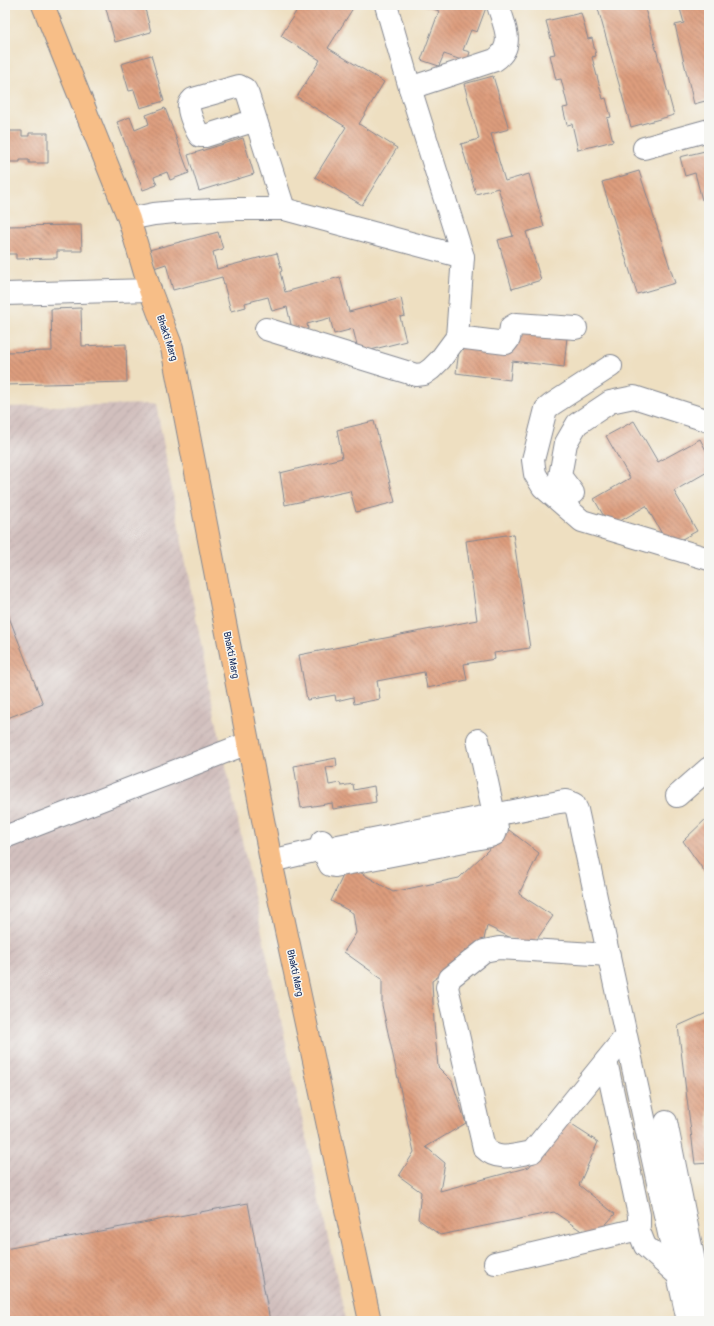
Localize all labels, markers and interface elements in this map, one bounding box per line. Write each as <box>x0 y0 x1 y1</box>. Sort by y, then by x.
street label: Bhakti Marg <box>154 314 180 362</box>
street label: Bhakti Marg <box>221 630 241 680</box>
street label: Bhakti Marg <box>284 948 306 998</box>

